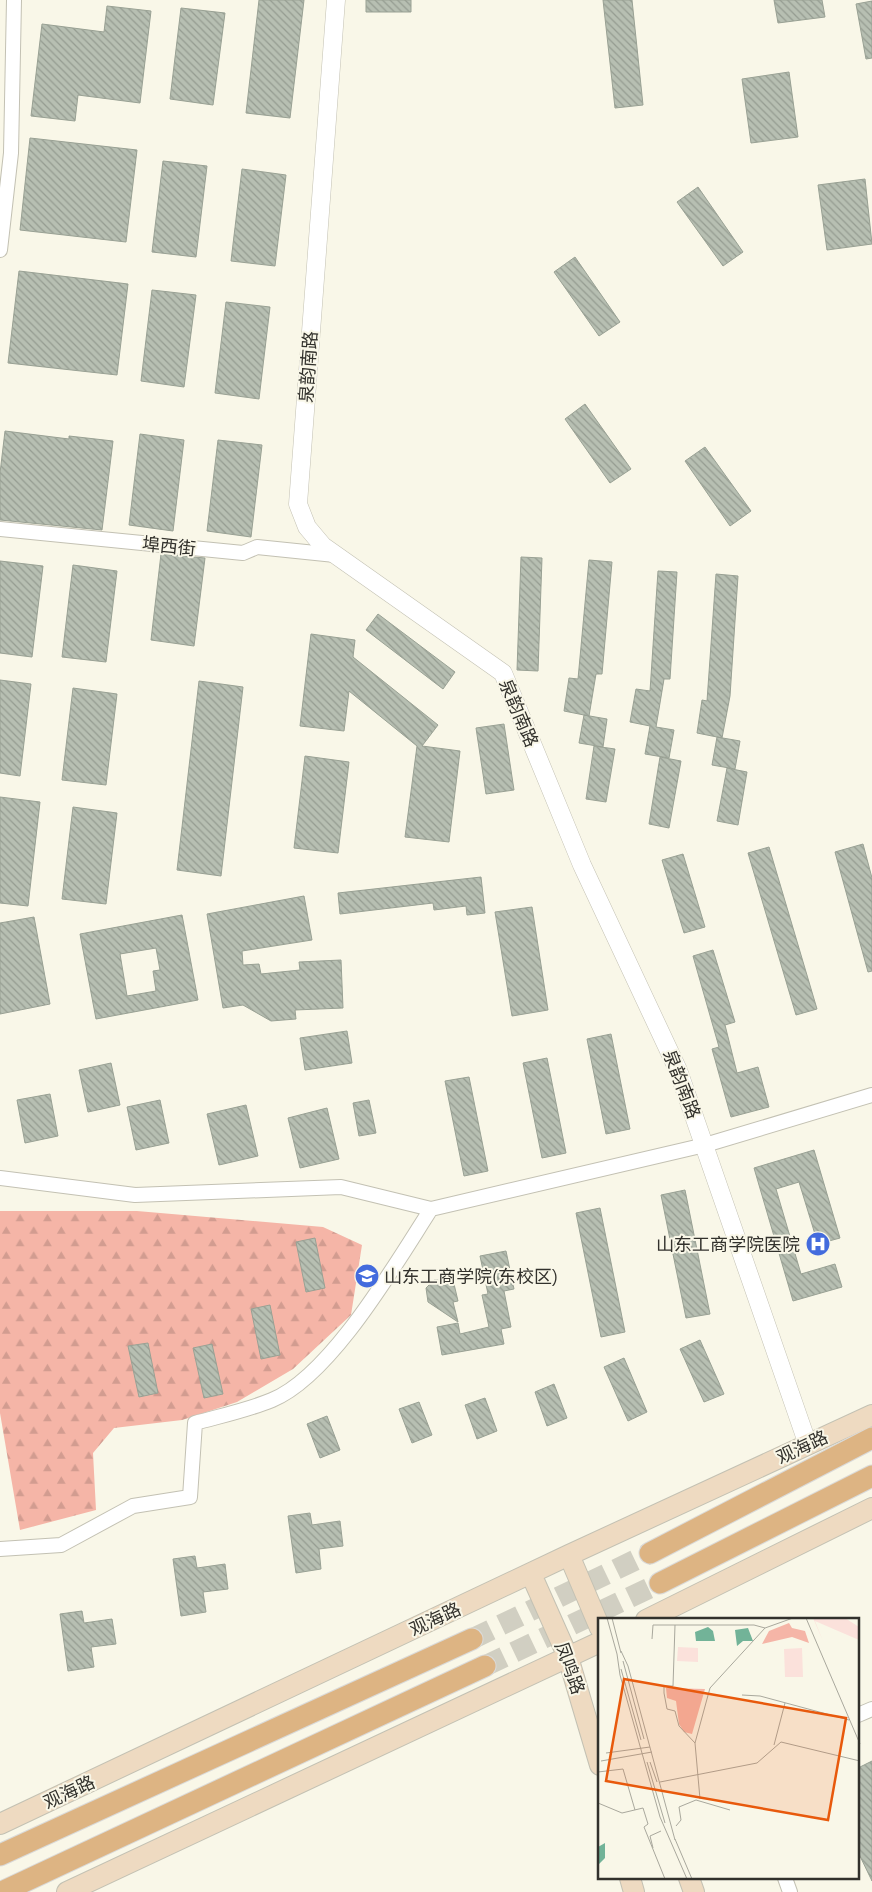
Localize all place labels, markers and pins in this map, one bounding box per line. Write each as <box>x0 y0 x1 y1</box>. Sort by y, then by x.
hospital icon: 山东工商学院医院 <box>805 1231 831 1257</box>
place label: 山东工商学院医院 <box>656 1233 800 1256</box>
school or university icon: 山东工商学院(东校区) <box>354 1263 380 1289</box>
place label: 山东工商学院(东校区) <box>384 1265 558 1288</box>

